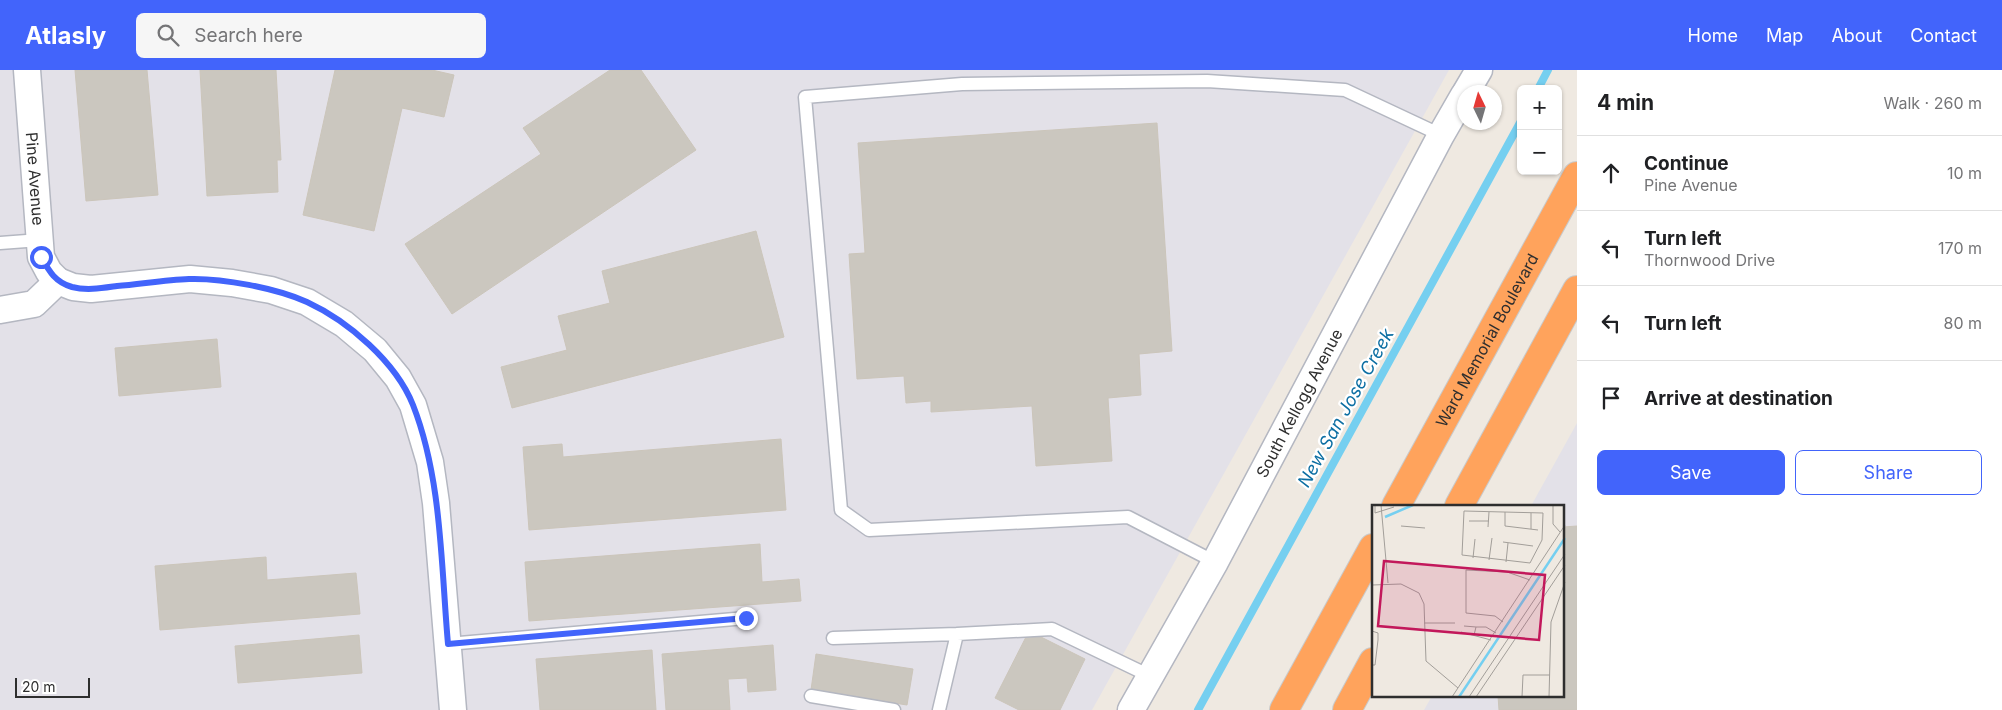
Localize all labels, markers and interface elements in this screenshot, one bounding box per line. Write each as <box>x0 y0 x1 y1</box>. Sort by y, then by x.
search box <box>136 13 486 58</box>
text: Atlasly <box>25 21 106 50</box>
icon: search <box>154 21 182 49</box>
text: Search here <box>194 24 303 47</box>
text: Home <box>1688 25 1738 46</box>
text: Map <box>1766 25 1803 46</box>
text: About <box>1831 25 1882 46</box>
text: Contact <box>1910 25 1977 46</box>
north arrow <box>1457 85 1502 130</box>
map controls <box>1517 85 1562 175</box>
button: + <box>1517 85 1562 130</box>
text: 4 min <box>1597 90 1654 115</box>
text: Walk · 260 m <box>1884 93 1982 113</box>
button: − <box>1517 130 1562 175</box>
street label: Pine Avenue <box>22 131 49 226</box>
text: Continue <box>1644 152 1729 175</box>
icon: ahead <box>1597 159 1625 187</box>
text: 10 m <box>1947 163 1982 183</box>
text: Pine Avenue <box>1644 175 1738 195</box>
text: Turn left <box>1644 227 1722 250</box>
icon: left <box>1597 234 1625 262</box>
text: 170 m <box>1938 238 1982 258</box>
route start <box>30 246 53 269</box>
street label: Ward Memorial Boulevard <box>1431 250 1542 430</box>
text: Thornwood Drive <box>1644 250 1775 270</box>
icon: left <box>1597 309 1625 337</box>
text: Turn left <box>1644 312 1722 335</box>
text: 80 m <box>1943 313 1982 333</box>
water label: New San Jose Creek <box>1293 324 1398 491</box>
street label: South Kellogg Avenue <box>1252 325 1347 481</box>
icon: arrive <box>1597 384 1625 412</box>
text: Arrive at destination <box>1644 387 1833 410</box>
button: Save <box>1597 450 1785 495</box>
button: Share <box>1795 450 1982 495</box>
inset map <box>1372 505 1564 698</box>
route end <box>735 607 758 630</box>
scale bar <box>15 675 90 698</box>
text: 20 m <box>22 678 56 695</box>

